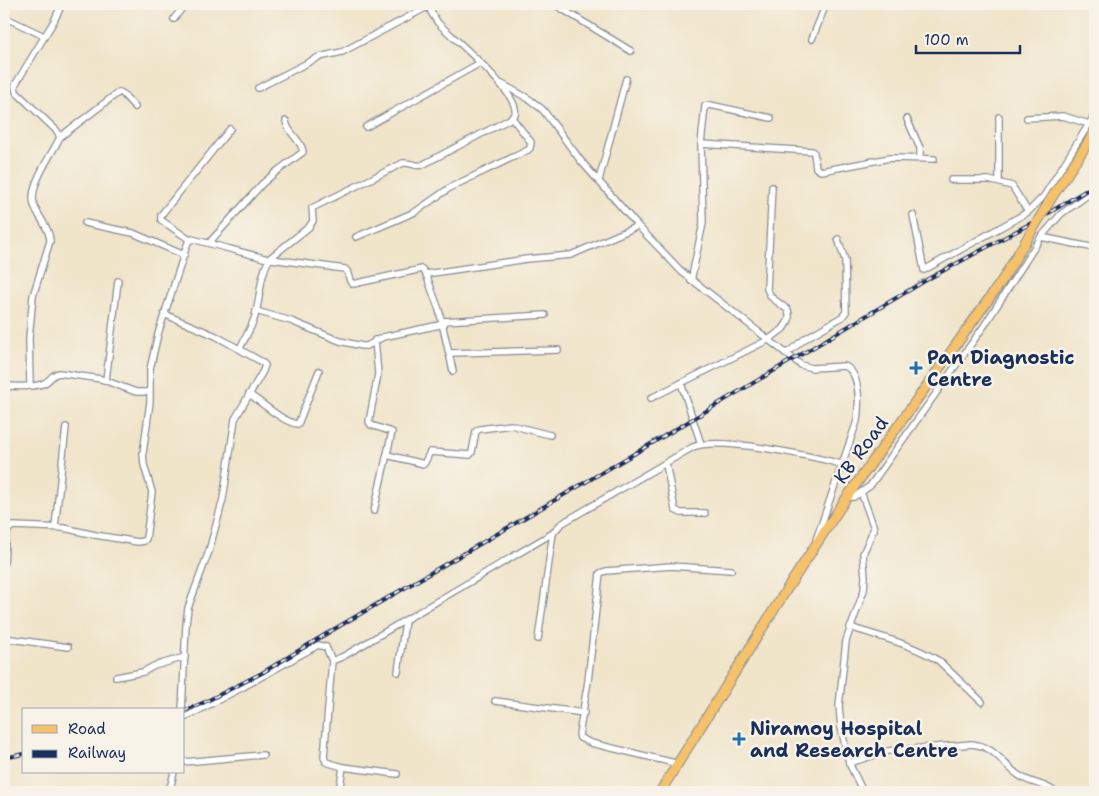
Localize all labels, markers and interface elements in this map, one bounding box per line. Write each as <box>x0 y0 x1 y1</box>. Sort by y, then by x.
scale bar <box>916 22 1020 54</box>
text: 100 m <box>924 30 969 50</box>
place label: Pan Diagnostic Centre <box>927 345 1075 392</box>
marker: Pan Diagnostic Centre <box>909 361 923 375</box>
street label: KB Road <box>828 411 894 489</box>
legend <box>22 708 185 774</box>
place label: Niramoy Hospital and Research Centre <box>750 716 958 763</box>
text: Road <box>68 719 106 739</box>
marker: Niramoy Hospital and Research Centre <box>732 732 746 746</box>
text: Railway <box>68 743 126 763</box>

